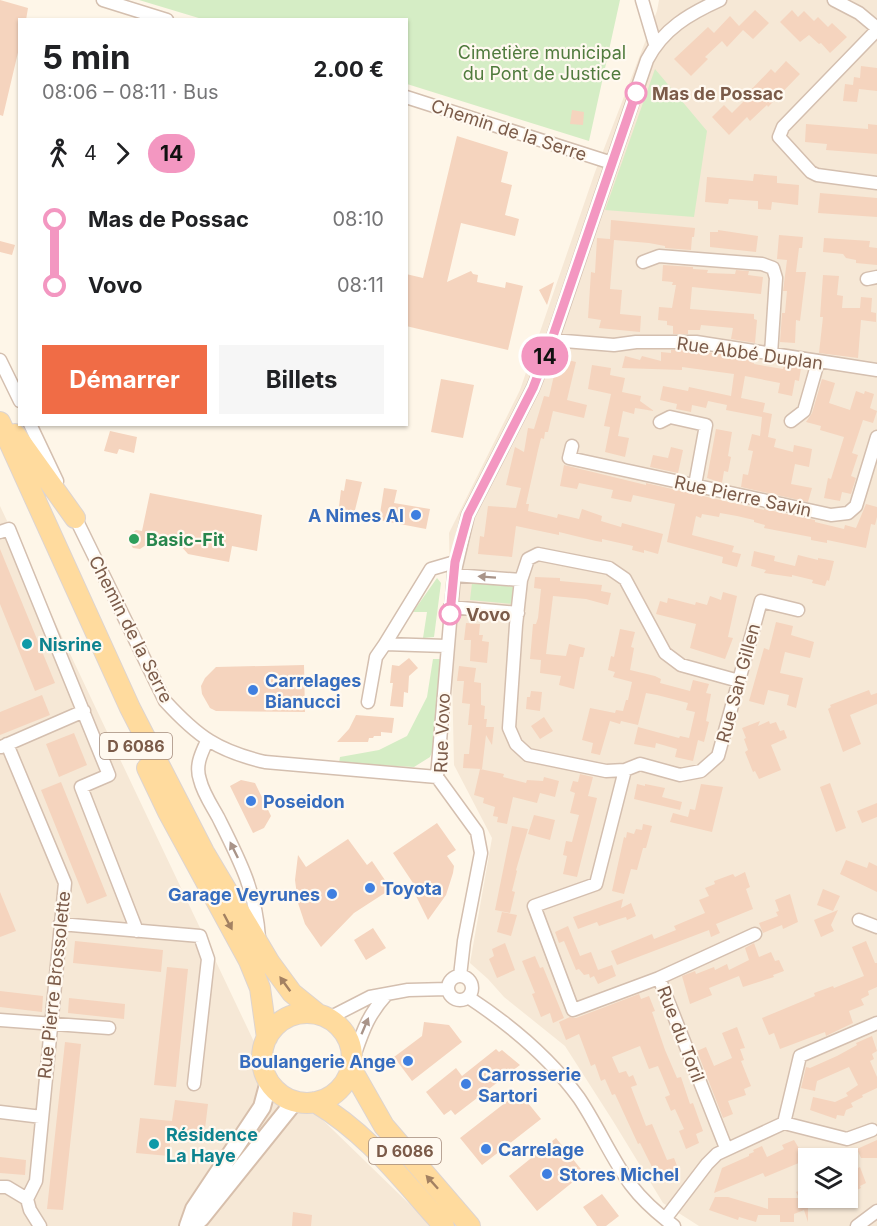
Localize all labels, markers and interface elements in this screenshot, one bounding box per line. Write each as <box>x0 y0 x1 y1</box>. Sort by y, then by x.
text: 5 min <box>42 37 131 77</box>
park label: Cimetière municipal du Pont de Justice <box>458 42 626 84</box>
text: 2.00 € <box>313 56 384 82</box>
text: 08:06 – 08:11 · Bus <box>42 80 219 104</box>
marker: Mas de Possac <box>625 82 647 104</box>
place label: Mas de Possac <box>652 83 784 104</box>
street label: Chemin de la Serre <box>429 95 589 165</box>
icon: walk <box>42 137 75 170</box>
icon: forward <box>106 137 139 170</box>
text: 4 <box>84 141 97 165</box>
text: 14 <box>160 141 183 166</box>
text: Mas de Possac <box>88 206 249 232</box>
text: 08:10 <box>332 207 384 231</box>
text: Vovo <box>88 272 142 298</box>
text: 08:11 <box>337 273 384 297</box>
street label: Rue Abbé Duplan <box>675 332 825 374</box>
line badge: 14 <box>518 336 572 376</box>
text: 14 <box>533 344 557 369</box>
button: Démarrer <box>42 345 207 414</box>
button: Billets <box>219 345 384 414</box>
street label: Rue Pierre Savin <box>672 471 814 521</box>
place label: A Nimes Al <box>308 505 404 526</box>
marker: A Nimes Al <box>409 508 423 522</box>
place label: Basic-Fit <box>146 529 225 550</box>
marker: Basic-Fit <box>127 532 141 546</box>
street label: Chemin de la Serre <box>85 552 177 706</box>
one-way arrow <box>478 573 497 582</box>
marker: Vovo <box>439 603 461 625</box>
place label: Vovo <box>466 604 511 625</box>
street label: Rue San Gillen <box>712 621 764 745</box>
place label: Nisrine <box>39 634 102 655</box>
marker: Nisrine <box>20 637 34 651</box>
place label: Carrelages Bianucci <box>265 670 361 712</box>
marker: Carrelages Bianucci <box>246 683 260 697</box>
street label: Rue Vovo <box>430 693 454 773</box>
road number: D 6086 <box>100 733 172 759</box>
place label: Poseidon <box>263 791 345 812</box>
marker: Poseidon <box>244 794 258 808</box>
one-way arrow <box>230 841 240 859</box>
place label: Toyota <box>382 878 442 899</box>
marker: Toyota <box>363 881 377 895</box>
place label: Garage Veyrunes <box>168 884 320 905</box>
marker: Garage Veyrunes <box>325 887 339 901</box>
street label: Rue Pierre Brossolette <box>34 890 74 1080</box>
one-way arrow <box>223 914 233 931</box>
one-way arrow <box>279 976 291 992</box>
street label: Rue du Toril <box>653 983 709 1085</box>
one-way arrow <box>361 1017 370 1034</box>
place label: Boulangerie Ange <box>239 1051 396 1072</box>
marker: Boulangerie Ange <box>401 1054 415 1068</box>
place label: Carrosserie Sartori <box>478 1064 581 1106</box>
marker: Carrosserie Sartori <box>459 1077 473 1091</box>
place label: Résidence La Haye <box>166 1124 258 1166</box>
marker: Résidence La Haye <box>147 1137 161 1151</box>
road number: D 6086 <box>369 1138 441 1164</box>
place label: Carrelage <box>498 1139 585 1160</box>
marker: Carrelage <box>479 1142 493 1156</box>
map controls <box>798 1148 858 1208</box>
button: layers <box>798 1148 858 1208</box>
place label: Stores Michel <box>559 1164 679 1185</box>
marker: Stores Michel <box>540 1167 554 1181</box>
one-way arrow <box>426 1175 439 1190</box>

